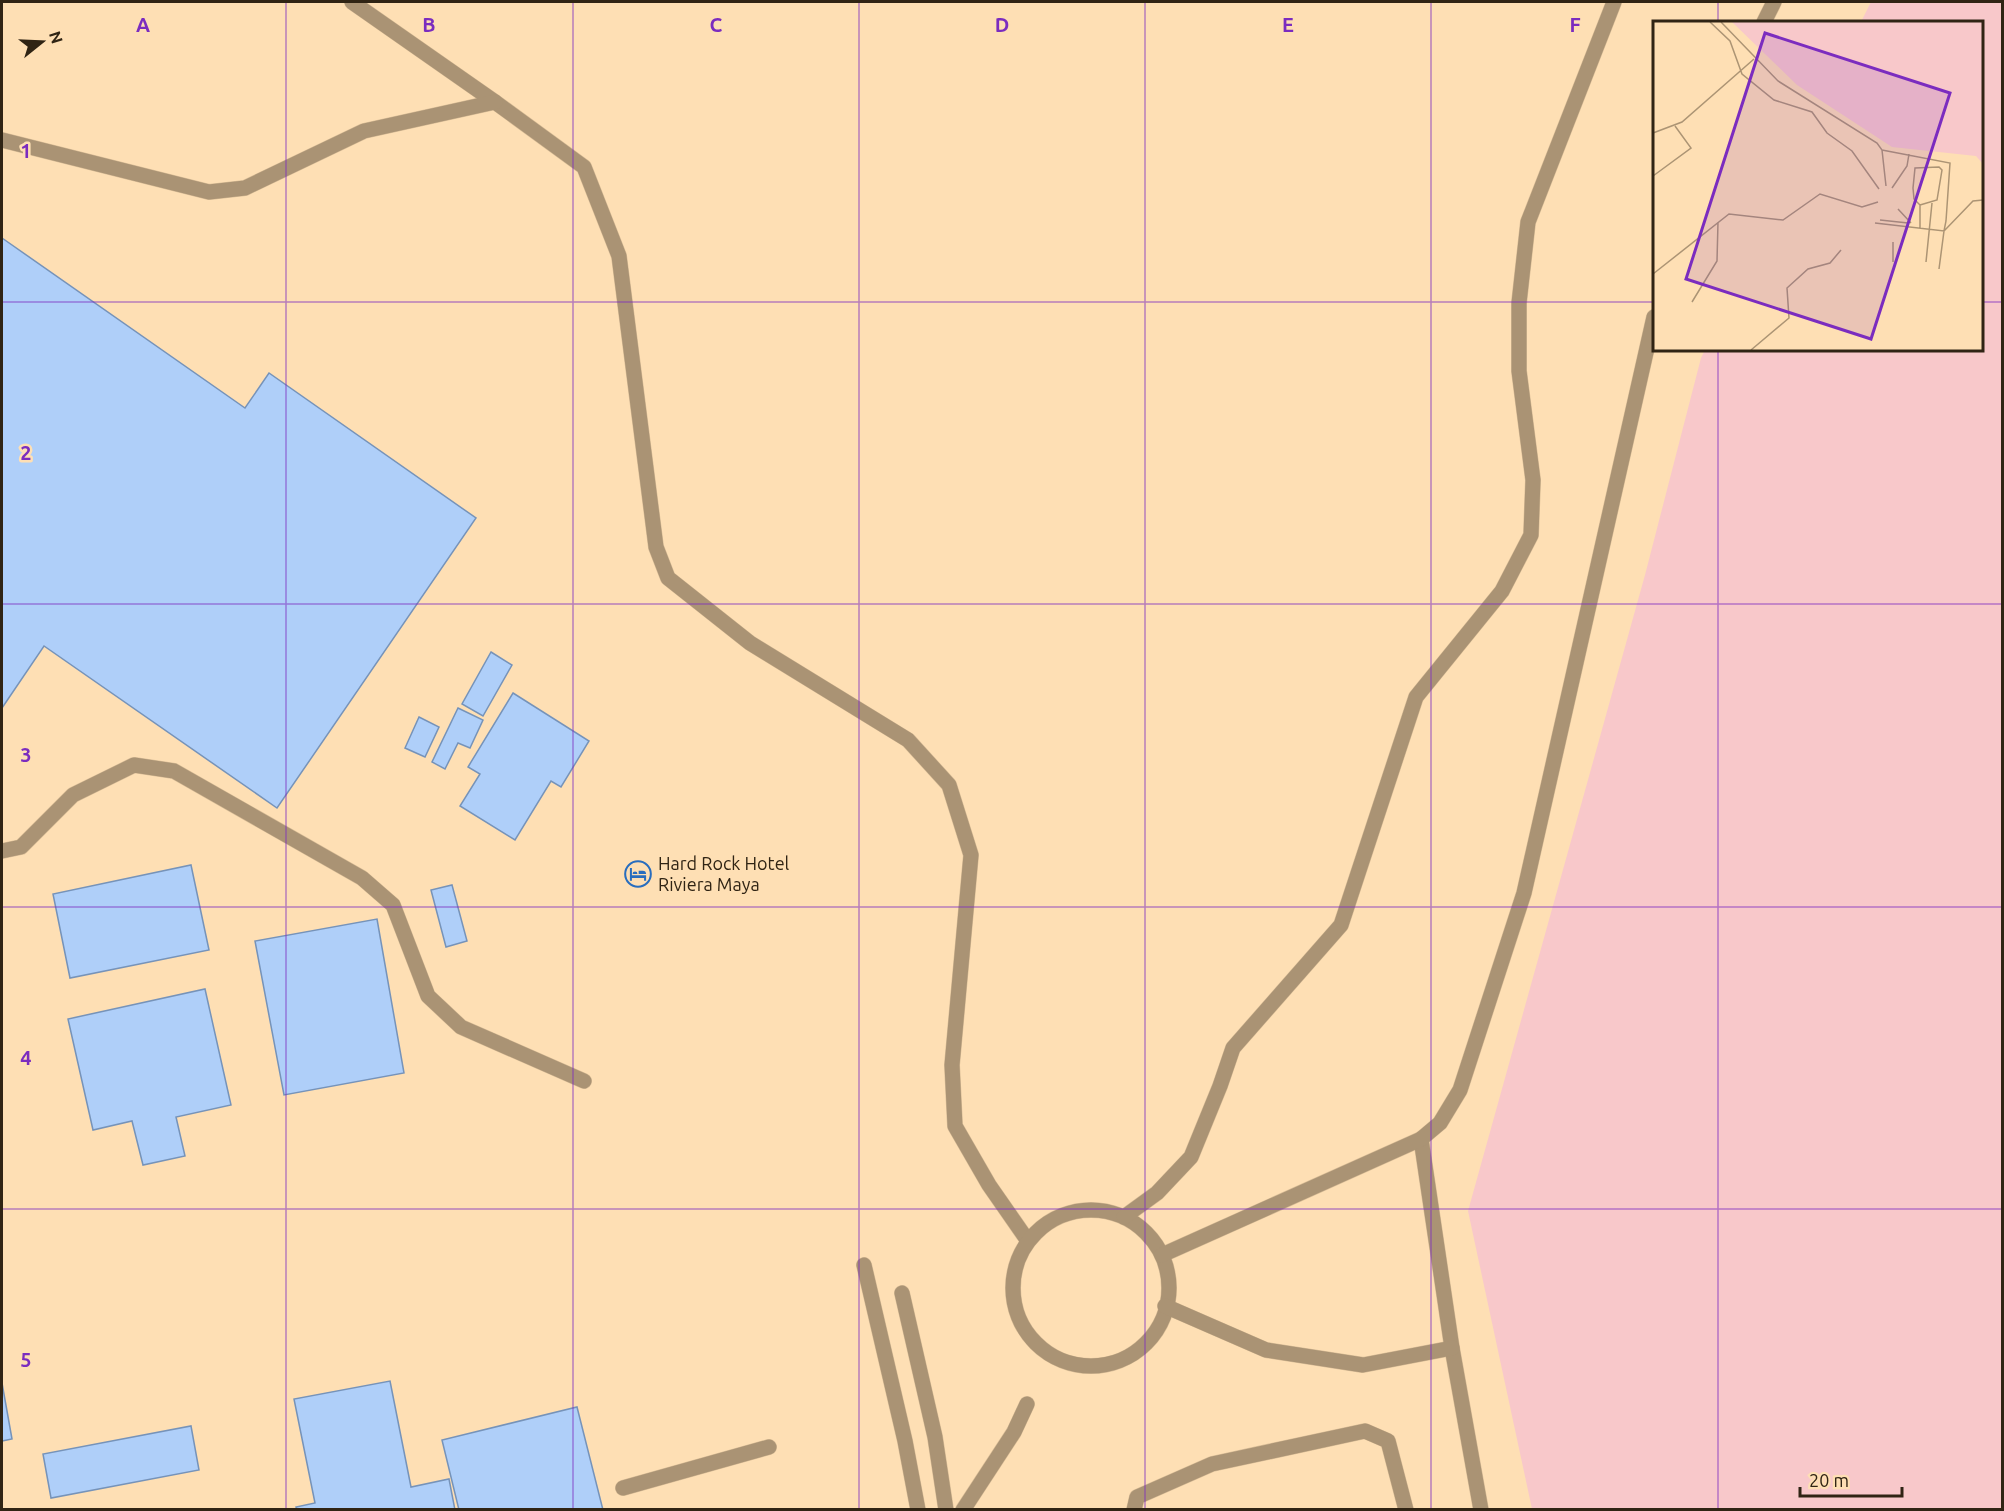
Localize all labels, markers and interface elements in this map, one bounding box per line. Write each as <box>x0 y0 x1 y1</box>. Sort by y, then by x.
north arrow <box>12 12 72 72</box>
text: A <box>136 13 150 36</box>
text: B <box>422 13 436 36</box>
text: C <box>710 13 723 36</box>
text: D <box>995 13 1009 36</box>
text: E <box>1282 13 1294 36</box>
text: F <box>1569 13 1581 36</box>
inset map <box>1653 21 1983 351</box>
text: N <box>46 29 67 46</box>
text: 1 <box>20 139 32 162</box>
text: 2 <box>20 441 32 464</box>
text: 3 <box>20 743 32 766</box>
place label: Hard Rock Hotel Riviera Maya <box>658 853 790 894</box>
hotel icon: Hard Rock Hotel Riviera Maya <box>623 859 653 889</box>
text: 4 <box>20 1046 32 1069</box>
text: 5 <box>20 1348 32 1371</box>
scale bar <box>1800 1460 1902 1498</box>
text: 20 m <box>1809 1470 1849 1490</box>

